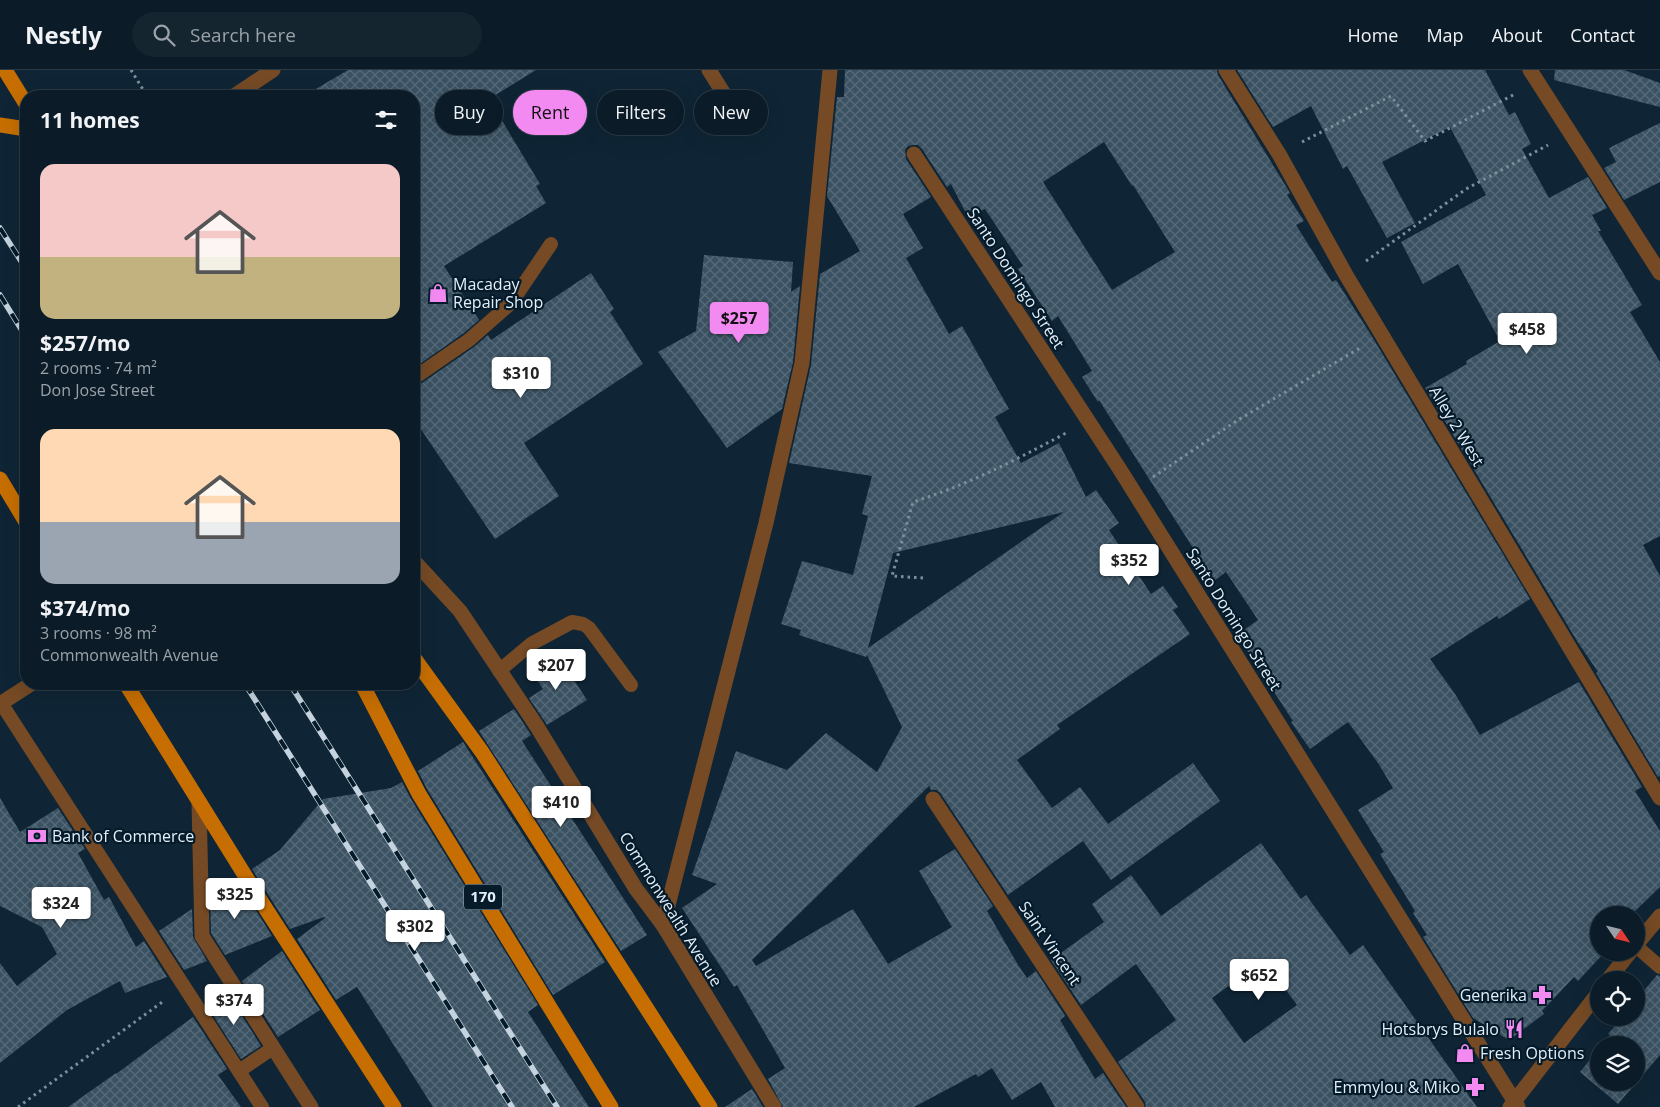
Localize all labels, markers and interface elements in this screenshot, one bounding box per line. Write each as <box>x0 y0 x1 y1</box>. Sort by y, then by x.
search box <box>132 12 482 57</box>
text: Nestly <box>25 18 102 51</box>
icon: search <box>150 21 178 49</box>
text: Search here <box>190 22 296 48</box>
text: Home <box>1348 23 1398 47</box>
text: Map <box>1426 23 1464 47</box>
text: About <box>1492 23 1542 47</box>
text: Contact <box>1570 23 1635 47</box>
chip: Buy <box>435 90 503 135</box>
chip: Rent <box>513 90 587 135</box>
chip: Filters <box>597 90 684 135</box>
chip: New <box>694 90 768 135</box>
text: 11 homes <box>40 106 140 134</box>
icon: filters <box>372 106 400 134</box>
icon: home <box>175 197 265 287</box>
street label: Santo Domingo Street <box>962 203 1070 353</box>
place label: Macaday Repair Shop <box>453 273 543 313</box>
shop icon: Macaday Repair Shop <box>427 282 449 304</box>
pin: $257 <box>709 302 769 344</box>
text: $257 <box>721 307 757 329</box>
pin: $458 <box>1497 312 1557 355</box>
text: $458 <box>1509 318 1545 340</box>
text: $257/mo <box>40 329 130 357</box>
pin: $310 <box>491 356 551 399</box>
text: 2 rooms · 74 m² <box>40 357 157 379</box>
text: $310 <box>503 362 539 384</box>
text: Don Jose Street <box>40 379 155 401</box>
street label: Alley 2 West <box>1424 382 1490 470</box>
icon: home <box>175 462 265 552</box>
pin: $352 <box>1099 544 1159 586</box>
street label: Santo Domingo Street <box>1181 544 1287 695</box>
text: $352 <box>1111 549 1147 571</box>
text: $374/mo <box>40 594 130 622</box>
text: 3 rooms · 98 m² <box>40 622 157 644</box>
text: Commonwealth Avenue <box>40 644 218 666</box>
pin: $207 <box>526 648 586 691</box>
text: $207 <box>538 654 574 676</box>
pin: $410 <box>531 786 591 828</box>
text: $410 <box>543 791 579 813</box>
bank icon: Bank of Commerce <box>26 825 48 847</box>
place label: Bank of Commerce <box>52 825 194 847</box>
street label: Commonwealth Avenue <box>614 828 728 991</box>
pin: $325 <box>205 878 265 920</box>
text: $325 <box>217 883 253 905</box>
road number: 170 <box>464 884 502 910</box>
pin: $324 <box>31 886 91 929</box>
text: $324 <box>43 892 79 914</box>
street label: Saint Vincent <box>1014 897 1086 990</box>
north arrow <box>1590 906 1645 961</box>
map controls <box>1590 906 1645 1091</box>
pin: $302 <box>385 910 445 952</box>
text: $302 <box>397 915 433 937</box>
pin: $652 <box>1229 958 1289 1001</box>
text: $652 <box>1241 964 1277 986</box>
button: locate <box>1590 971 1645 1026</box>
pin: $374 <box>204 984 264 1026</box>
place label: Generika <box>1460 984 1527 1006</box>
pharmacy icon: Generika <box>1531 984 1553 1006</box>
text: $374 <box>216 989 252 1011</box>
place label: Hotsbrys Bulalo <box>1381 1018 1499 1040</box>
restaurant icon: Hotsbrys Bulalo <box>1503 1018 1525 1040</box>
button: layers <box>1590 1036 1645 1091</box>
shop icon: Fresh Options <box>1454 1042 1476 1064</box>
place label: Fresh Options <box>1480 1042 1584 1064</box>
place label: Emmylou & Miko <box>1334 1076 1460 1098</box>
pharmacy icon: Emmylou & Miko <box>1464 1076 1486 1098</box>

